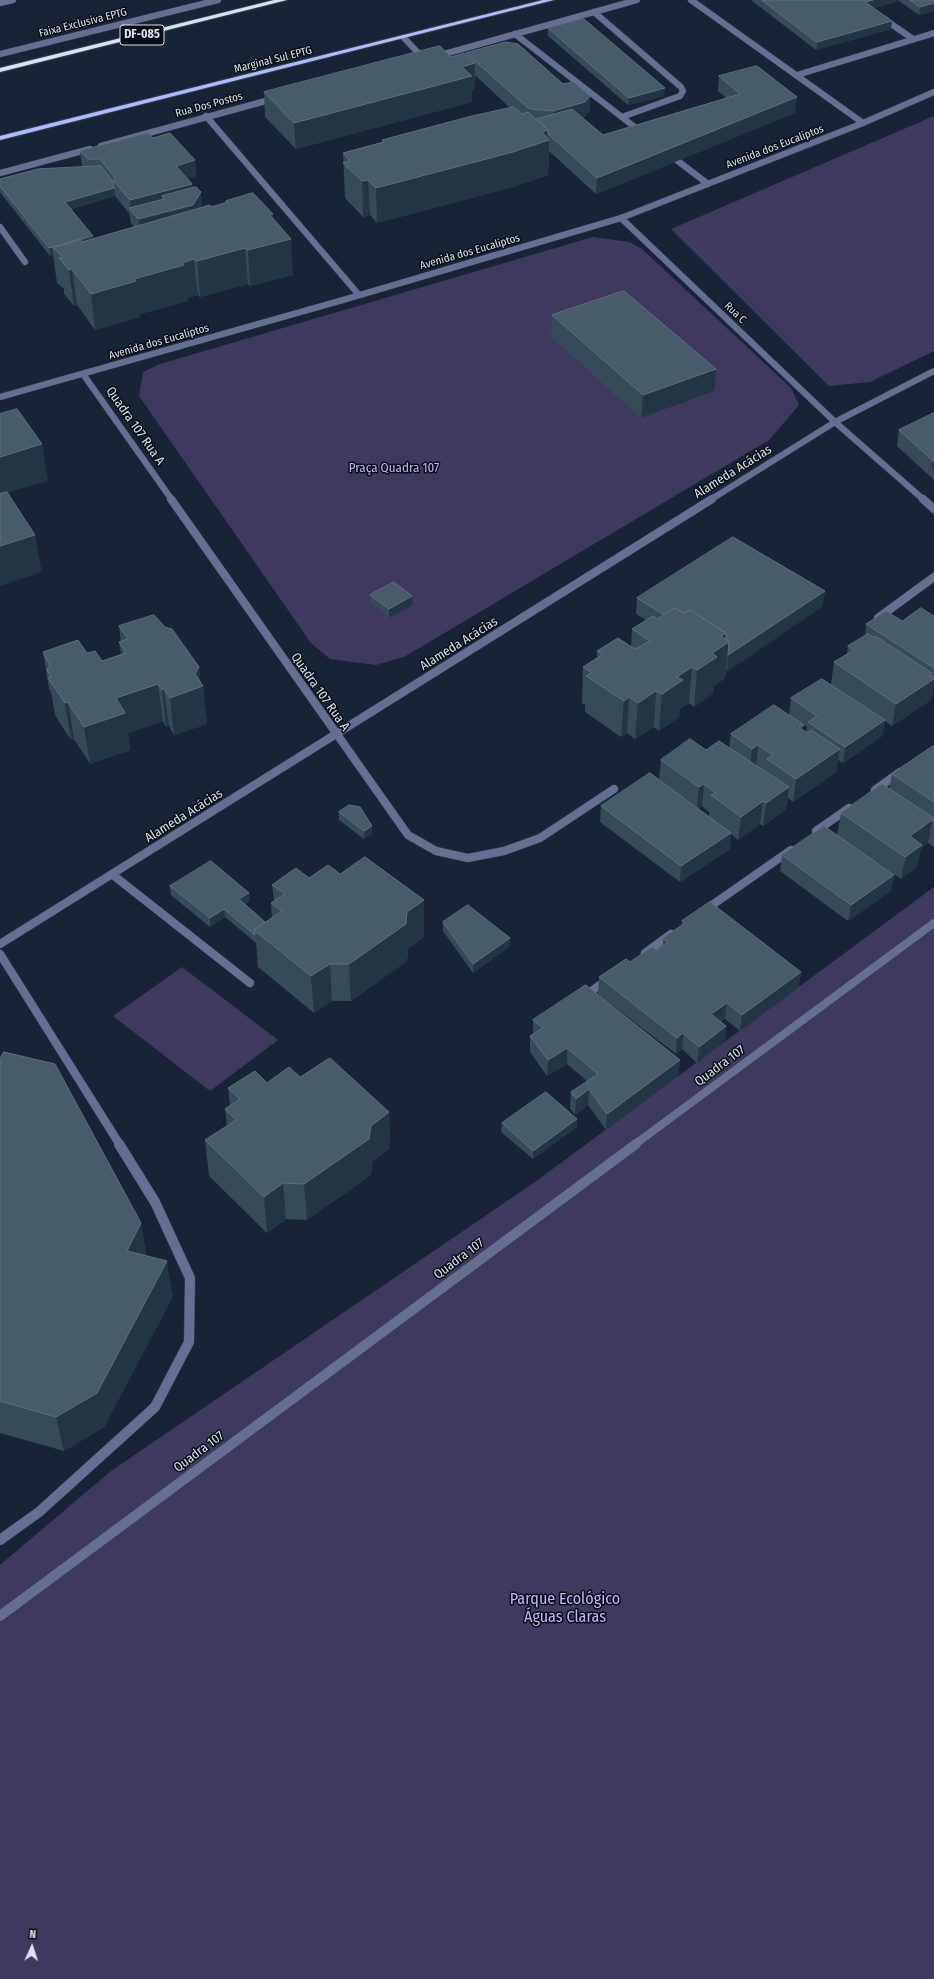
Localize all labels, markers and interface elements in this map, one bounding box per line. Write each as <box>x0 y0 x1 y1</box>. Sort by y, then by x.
street label: Faixa Exclusiva EPTG <box>38 6 128 40</box>
road number: DF-085 <box>120 25 164 45</box>
street label: Marginal Sul EPTG <box>233 44 313 76</box>
street label: Rua Dos Postos <box>174 90 244 120</box>
street label: Avenida dos Eucaliptos <box>724 122 826 172</box>
street label: Avenida dos Eucaliptos <box>418 231 522 273</box>
street label: Rua C <box>721 299 749 327</box>
street label: Avenida dos Eucaliptos <box>107 321 211 363</box>
street label: Quadra 107 Rua A <box>102 384 168 468</box>
street label: Alameda Acácias <box>691 442 775 502</box>
park label: Praça Quadra 107 <box>349 460 439 476</box>
street label: Alameda Acácias <box>417 614 501 674</box>
street label: Quadra 107 Rua A <box>287 650 353 734</box>
street label: Alameda Acácias <box>142 786 226 846</box>
street label: Quadra 107 <box>692 1042 748 1090</box>
street label: Quadra 107 <box>431 1235 487 1283</box>
street label: Quadra 107 <box>171 1428 227 1476</box>
park label: Parque Ecológico Águas Claras <box>510 1590 620 1628</box>
north arrow <box>12 1927 52 1967</box>
text: N <box>29 1928 36 1941</box>

